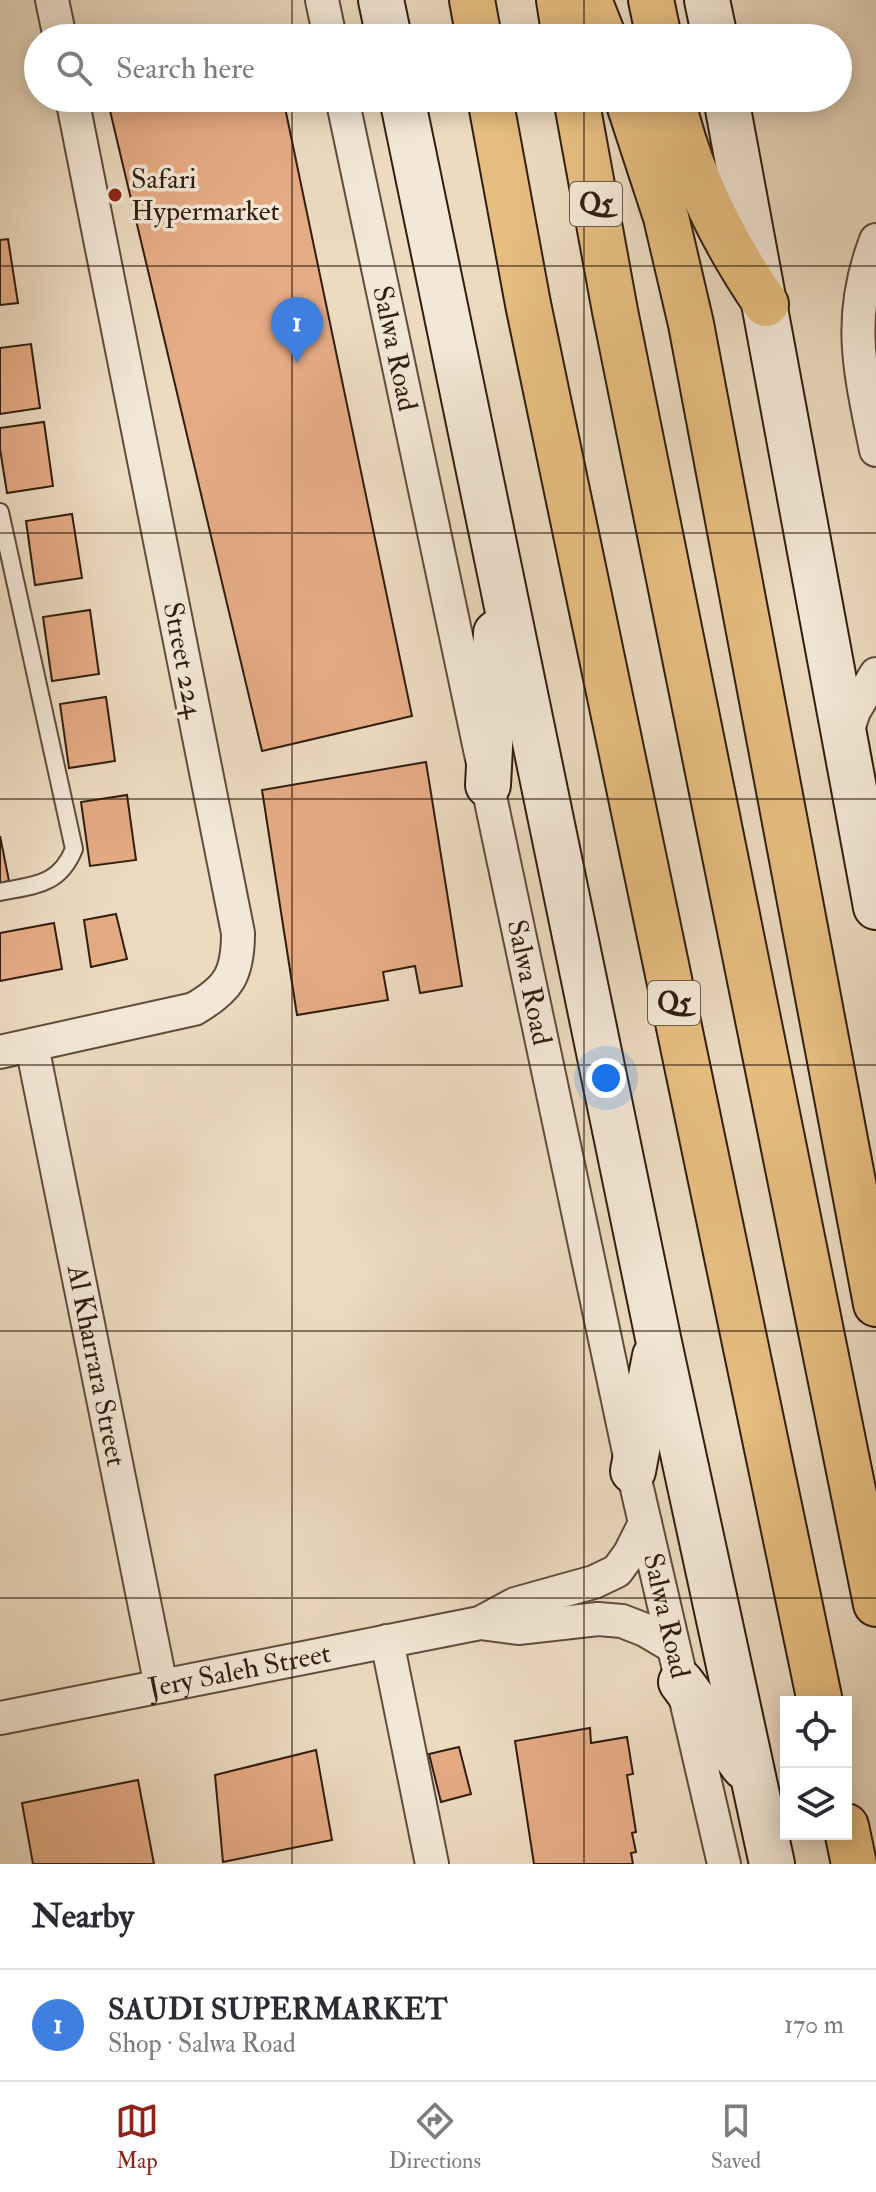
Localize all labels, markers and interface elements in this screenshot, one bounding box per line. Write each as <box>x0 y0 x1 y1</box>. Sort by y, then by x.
search box <box>24 24 852 112</box>
icon: search <box>52 46 96 90</box>
text: Search here <box>116 50 255 87</box>
place label: Safari Hypermarket <box>131 162 280 229</box>
road number: Q5 <box>570 182 622 226</box>
marker: Safari Hypermarket <box>106 186 124 204</box>
street label: Salwa Road <box>365 283 425 415</box>
pin: 1 <box>271 297 323 363</box>
street label: Street 224 <box>155 599 212 723</box>
street label: Salwa Road <box>499 916 560 1048</box>
road number: Q5 <box>648 981 700 1025</box>
your location <box>586 1058 626 1098</box>
street label: Al Kharrara Street <box>59 1261 134 1469</box>
street label: Salwa Road <box>635 1550 698 1682</box>
street label: Jery Saleh Street <box>144 1635 334 1706</box>
map controls <box>780 1696 852 1840</box>
button: locate <box>780 1696 852 1768</box>
button: layers <box>780 1768 852 1840</box>
text: Nearby <box>32 1895 134 1938</box>
text: SAUDI SUPERMARKET <box>108 1991 448 2028</box>
text: 1 <box>53 2009 63 2041</box>
text: 170 m <box>784 2009 844 2041</box>
text: Shop · Salwa Road <box>108 2028 296 2060</box>
tab: Map <box>115 2099 159 2175</box>
tab: Directions <box>389 2099 481 2175</box>
tab: Saved <box>711 2099 761 2175</box>

